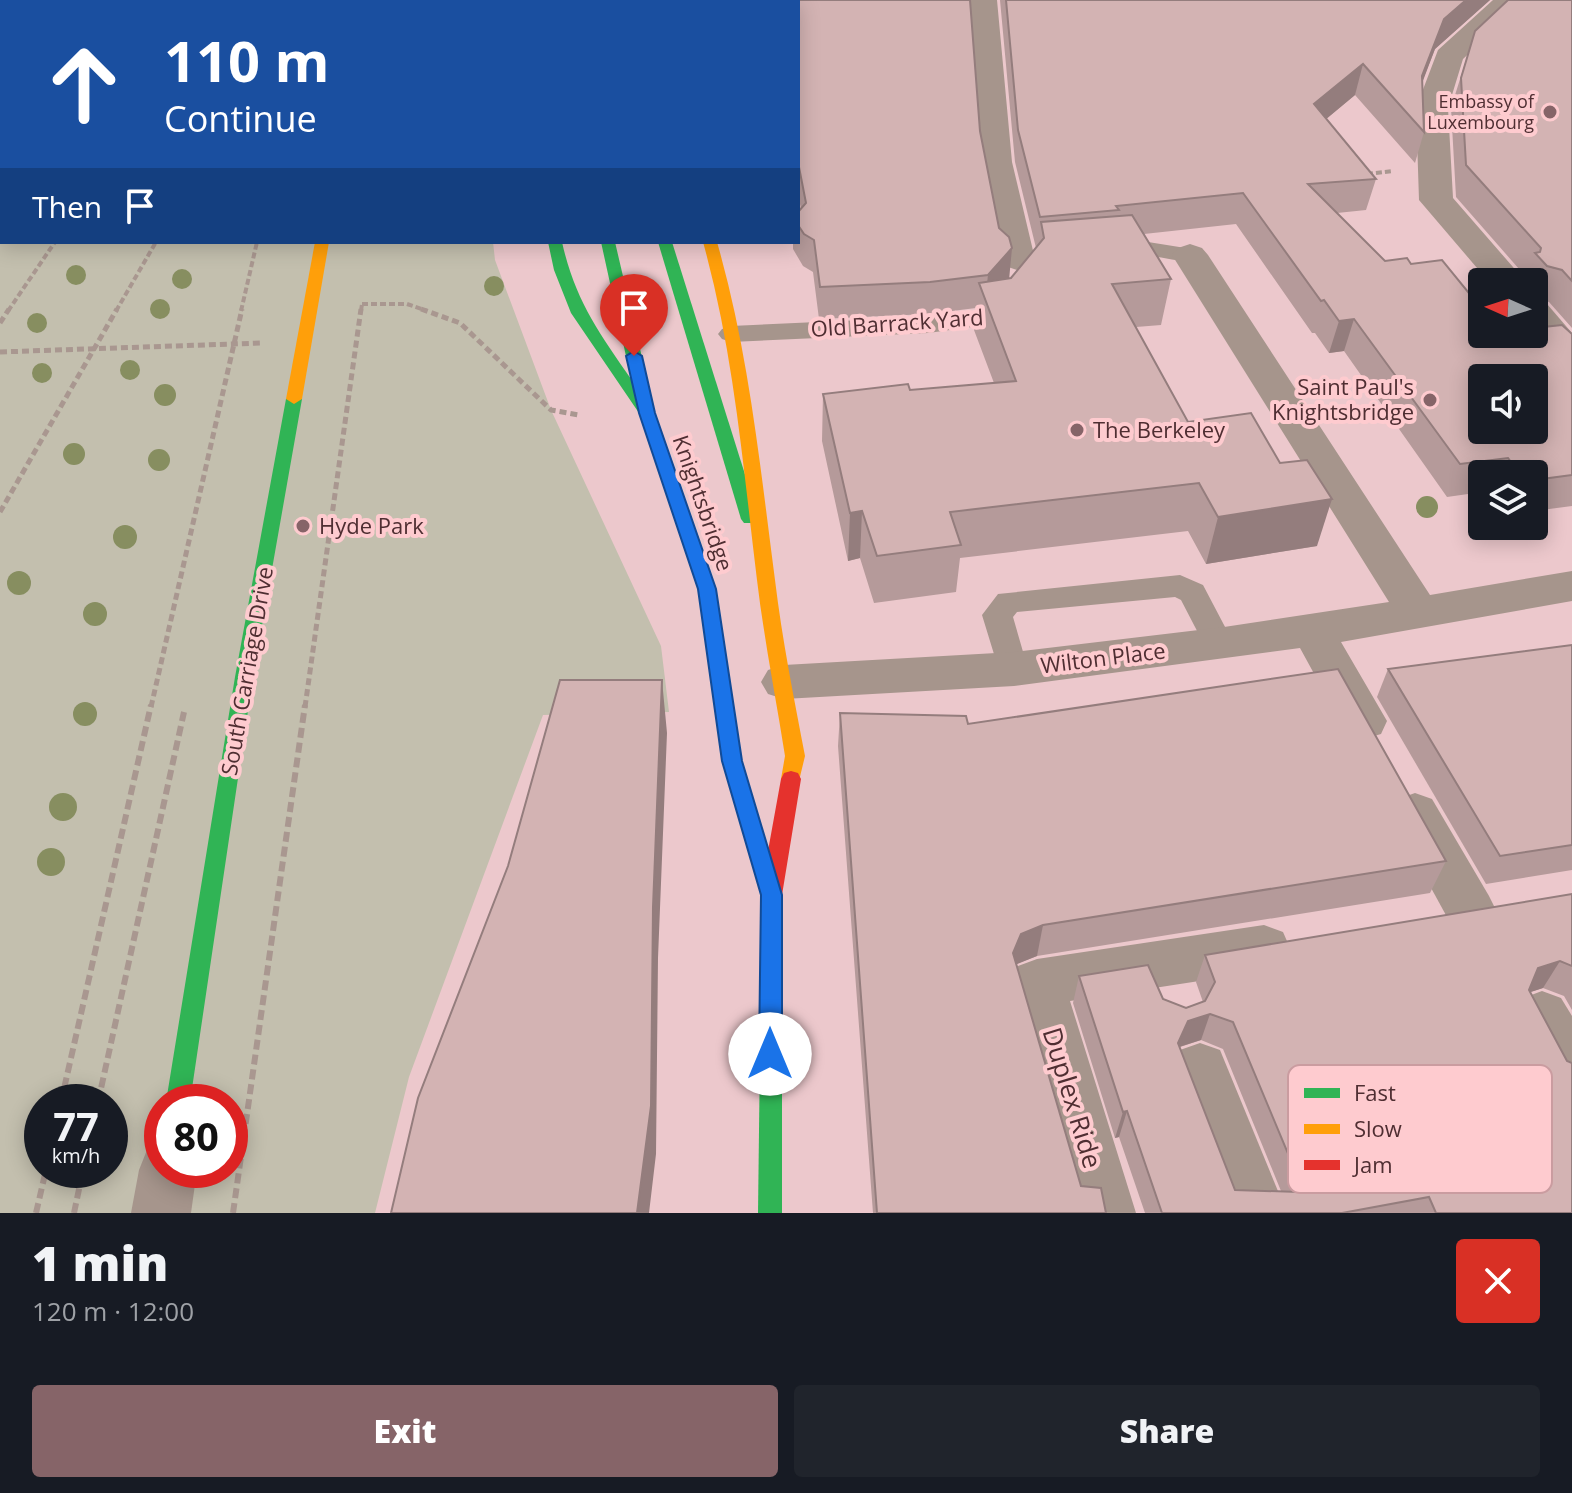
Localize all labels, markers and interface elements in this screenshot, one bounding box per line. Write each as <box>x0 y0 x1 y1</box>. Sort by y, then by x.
text: 110 m <box>164 22 330 98</box>
icon: ahead <box>32 32 136 136</box>
place label: Embassy of Luxembourg <box>1427 89 1535 134</box>
text: Continue <box>164 94 317 143</box>
marker: Embassy of Luxembourg <box>1541 103 1559 121</box>
icon: arrive <box>118 184 162 228</box>
text: Then <box>32 186 102 227</box>
north arrow <box>1468 268 1548 348</box>
map controls <box>1468 268 1548 540</box>
pin <box>600 274 668 356</box>
icon: arrive <box>612 286 656 330</box>
street label: Old Barrack Yard <box>809 301 984 343</box>
button: sound <box>1468 364 1548 444</box>
place label: Saint Paul's Knightsbridge <box>1272 371 1414 426</box>
marker: Saint Paul's Knightsbridge <box>1421 391 1439 409</box>
place label: The Berkeley <box>1093 414 1226 444</box>
marker: The Berkeley <box>1068 421 1086 439</box>
street label: Knightsbridge <box>667 431 741 575</box>
button: layers <box>1468 460 1548 540</box>
place label: Hyde Park <box>319 510 424 540</box>
marker: Hyde Park <box>294 517 312 535</box>
street label: South Carriage Drive <box>213 564 279 778</box>
street label: Wilton Place <box>1039 634 1167 680</box>
position arrow <box>728 1012 812 1096</box>
street label: Duplex Ride <box>1034 1023 1111 1172</box>
legend <box>1288 1065 1552 1193</box>
text: Fast <box>1354 1077 1396 1107</box>
speed limit sign: 80 <box>144 1084 248 1188</box>
text: 77 <box>53 1098 99 1153</box>
text: Slow <box>1354 1113 1402 1143</box>
text: km/h <box>52 1142 100 1169</box>
text: Jam <box>1352 1149 1393 1179</box>
text: 1 min <box>32 1230 168 1295</box>
button: close <box>1456 1239 1540 1323</box>
text: 120 m · 12:00 <box>32 1293 194 1329</box>
button: Exit <box>32 1385 778 1477</box>
button: Share <box>794 1385 1540 1477</box>

